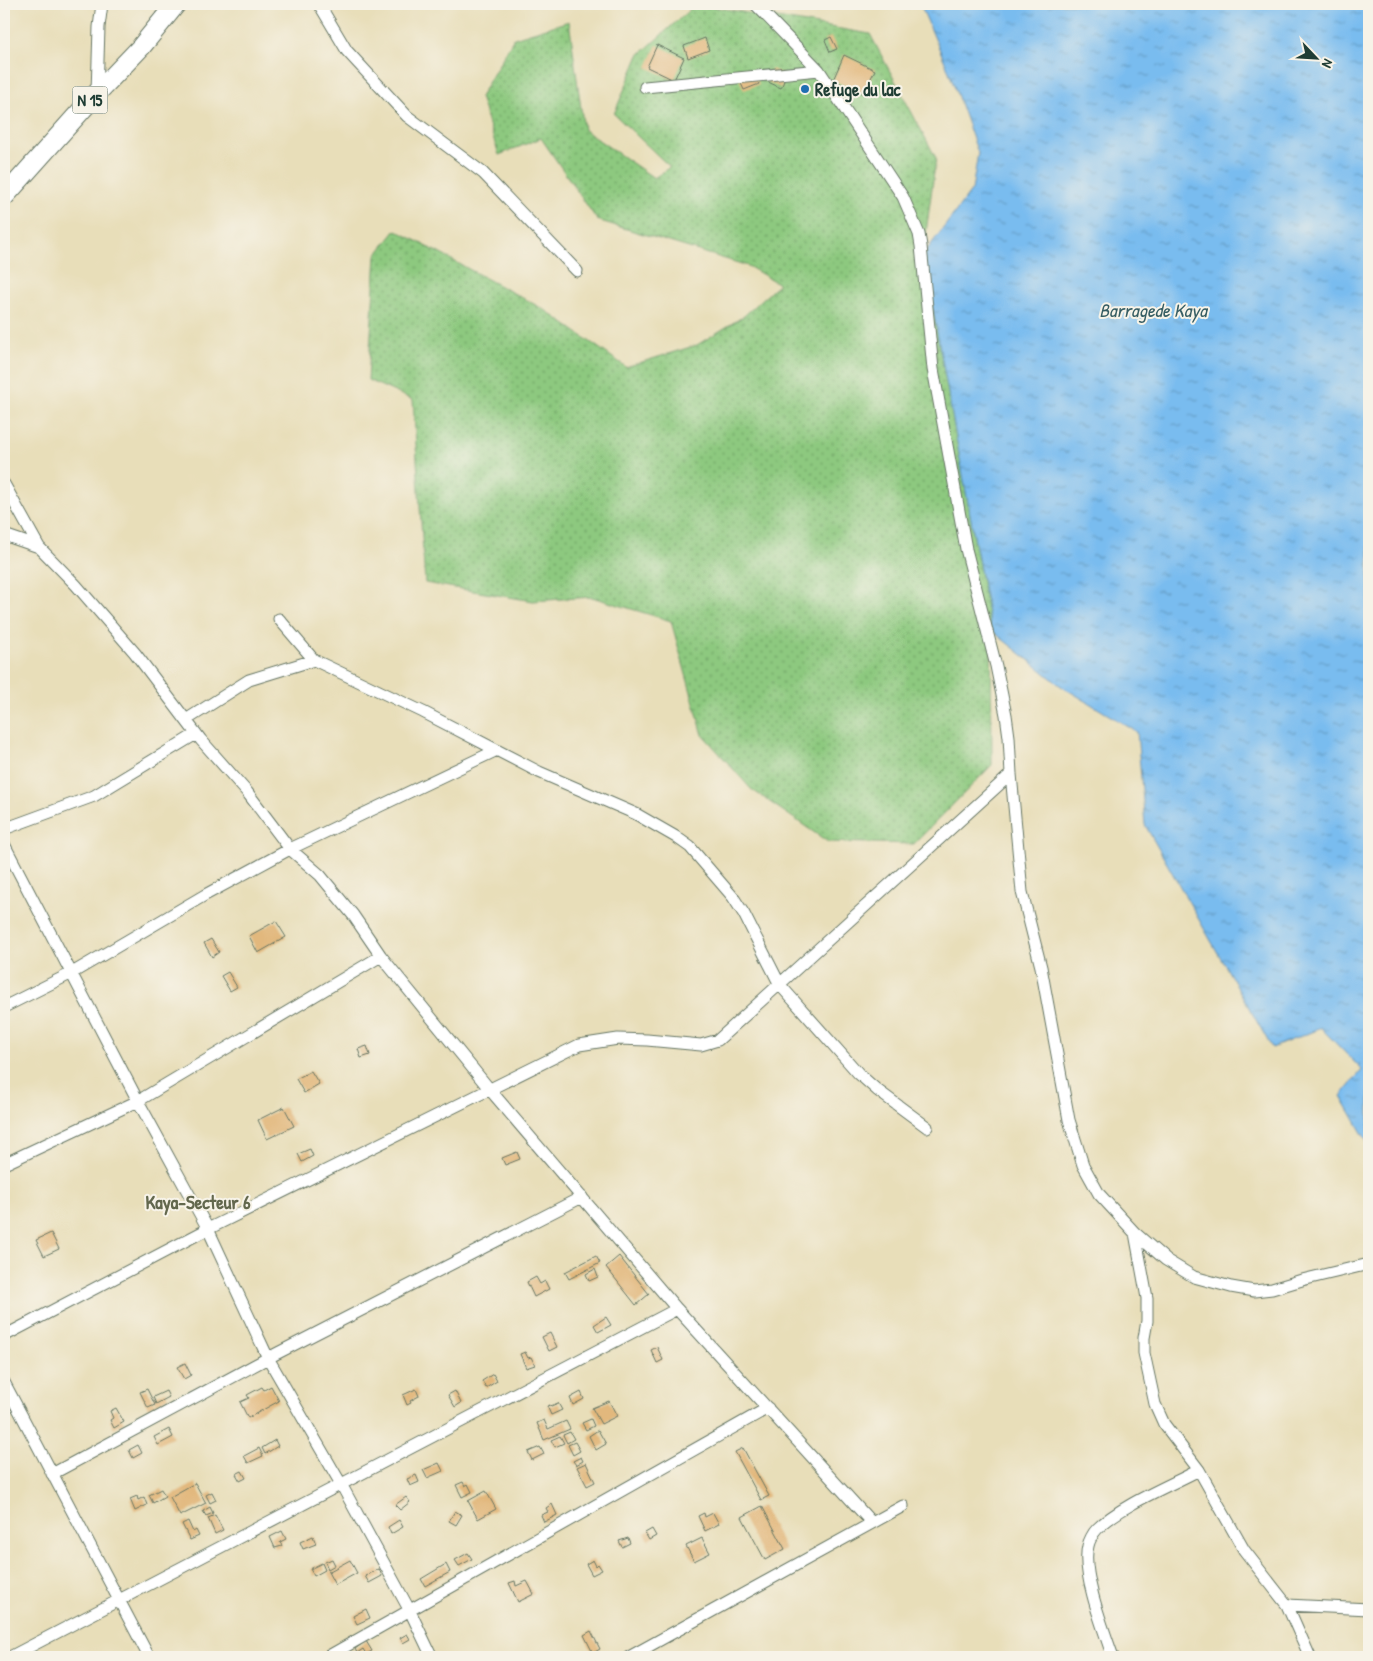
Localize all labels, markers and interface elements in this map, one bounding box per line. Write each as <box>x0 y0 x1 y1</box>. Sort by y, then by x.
north arrow <box>1290 32 1340 82</box>
text: N <box>1318 56 1338 72</box>
place label: Refuge du lac <box>815 77 902 103</box>
marker: Refuge du lac <box>799 83 811 95</box>
road number: N 15 <box>72 86 108 114</box>
water label: Barragede Kaya <box>1099 297 1209 323</box>
district label: Kaya-Secteur 6 <box>145 1189 251 1216</box>

